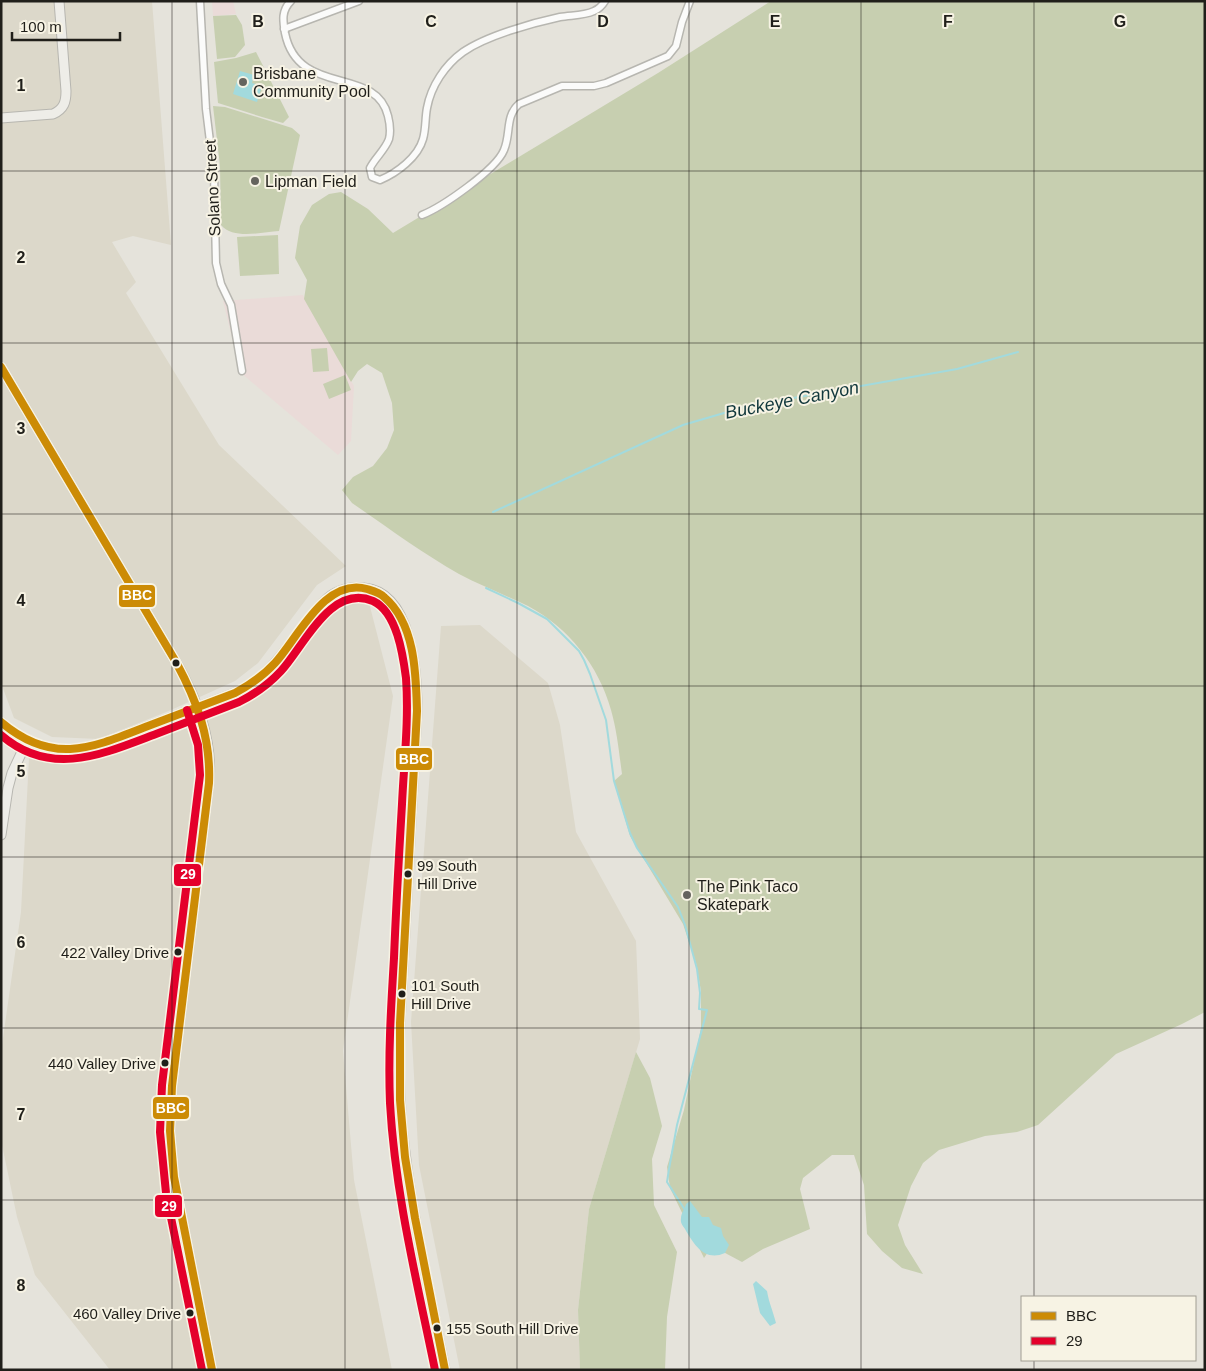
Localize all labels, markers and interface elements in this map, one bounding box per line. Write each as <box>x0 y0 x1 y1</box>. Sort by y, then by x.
scale bar <box>12 10 120 42</box>
text: B <box>252 13 264 30</box>
text: C <box>425 13 437 30</box>
text: D <box>597 13 609 30</box>
text: E <box>770 13 781 30</box>
text: F <box>943 13 953 30</box>
text: G <box>1114 13 1126 30</box>
text: 100 m <box>20 18 62 35</box>
place label: Brisbane Community Pool <box>253 65 370 100</box>
marker: Brisbane Community Pool <box>237 76 249 88</box>
text: 1 <box>17 77 26 94</box>
street label: Solano Street <box>201 139 224 237</box>
place label: Lipman Field <box>265 173 357 190</box>
marker: Lipman Field <box>249 175 261 187</box>
text: 2 <box>17 249 26 266</box>
water label: Buckeye Canyon <box>723 377 861 423</box>
text: 3 <box>17 420 26 437</box>
line badge: BBC <box>118 584 156 608</box>
text: BBC <box>122 587 152 603</box>
text: 4 <box>17 592 26 609</box>
unlabelled marker <box>171 658 181 668</box>
line badge: BBC <box>395 747 433 771</box>
text: BBC <box>399 751 429 767</box>
text: 5 <box>17 763 26 780</box>
place label: 99 South Hill Drive <box>417 857 477 892</box>
line badge: 29 <box>173 863 202 887</box>
text: 29 <box>180 866 196 882</box>
marker: 99 South Hill Drive <box>403 869 413 879</box>
place label: The Pink Taco Skatepark <box>697 878 798 913</box>
marker: The Pink Taco Skatepark <box>681 889 693 901</box>
text: 6 <box>17 934 26 951</box>
place label: 422 Valley Drive <box>61 944 169 961</box>
marker: 422 Valley Drive <box>173 947 183 957</box>
place label: 101 South Hill Drive <box>411 977 479 1012</box>
marker: 101 South Hill Drive <box>397 989 407 999</box>
place label: 440 Valley Drive <box>48 1055 156 1072</box>
marker: 440 Valley Drive <box>160 1058 170 1068</box>
line badge: BBC <box>152 1096 190 1120</box>
text: BBC <box>156 1100 186 1116</box>
text: 7 <box>17 1106 26 1123</box>
line badge: 29 <box>154 1194 183 1218</box>
text: 29 <box>161 1198 177 1214</box>
text: 8 <box>17 1277 26 1294</box>
legend <box>1021 1296 1196 1361</box>
place label: 460 Valley Drive <box>73 1305 181 1322</box>
text: BBC <box>1066 1307 1097 1324</box>
marker: 460 Valley Drive <box>185 1308 195 1318</box>
place label: 155 South Hill Drive <box>446 1320 579 1337</box>
marker: 155 South Hill Drive <box>432 1323 442 1333</box>
text: 29 <box>1066 1332 1083 1349</box>

